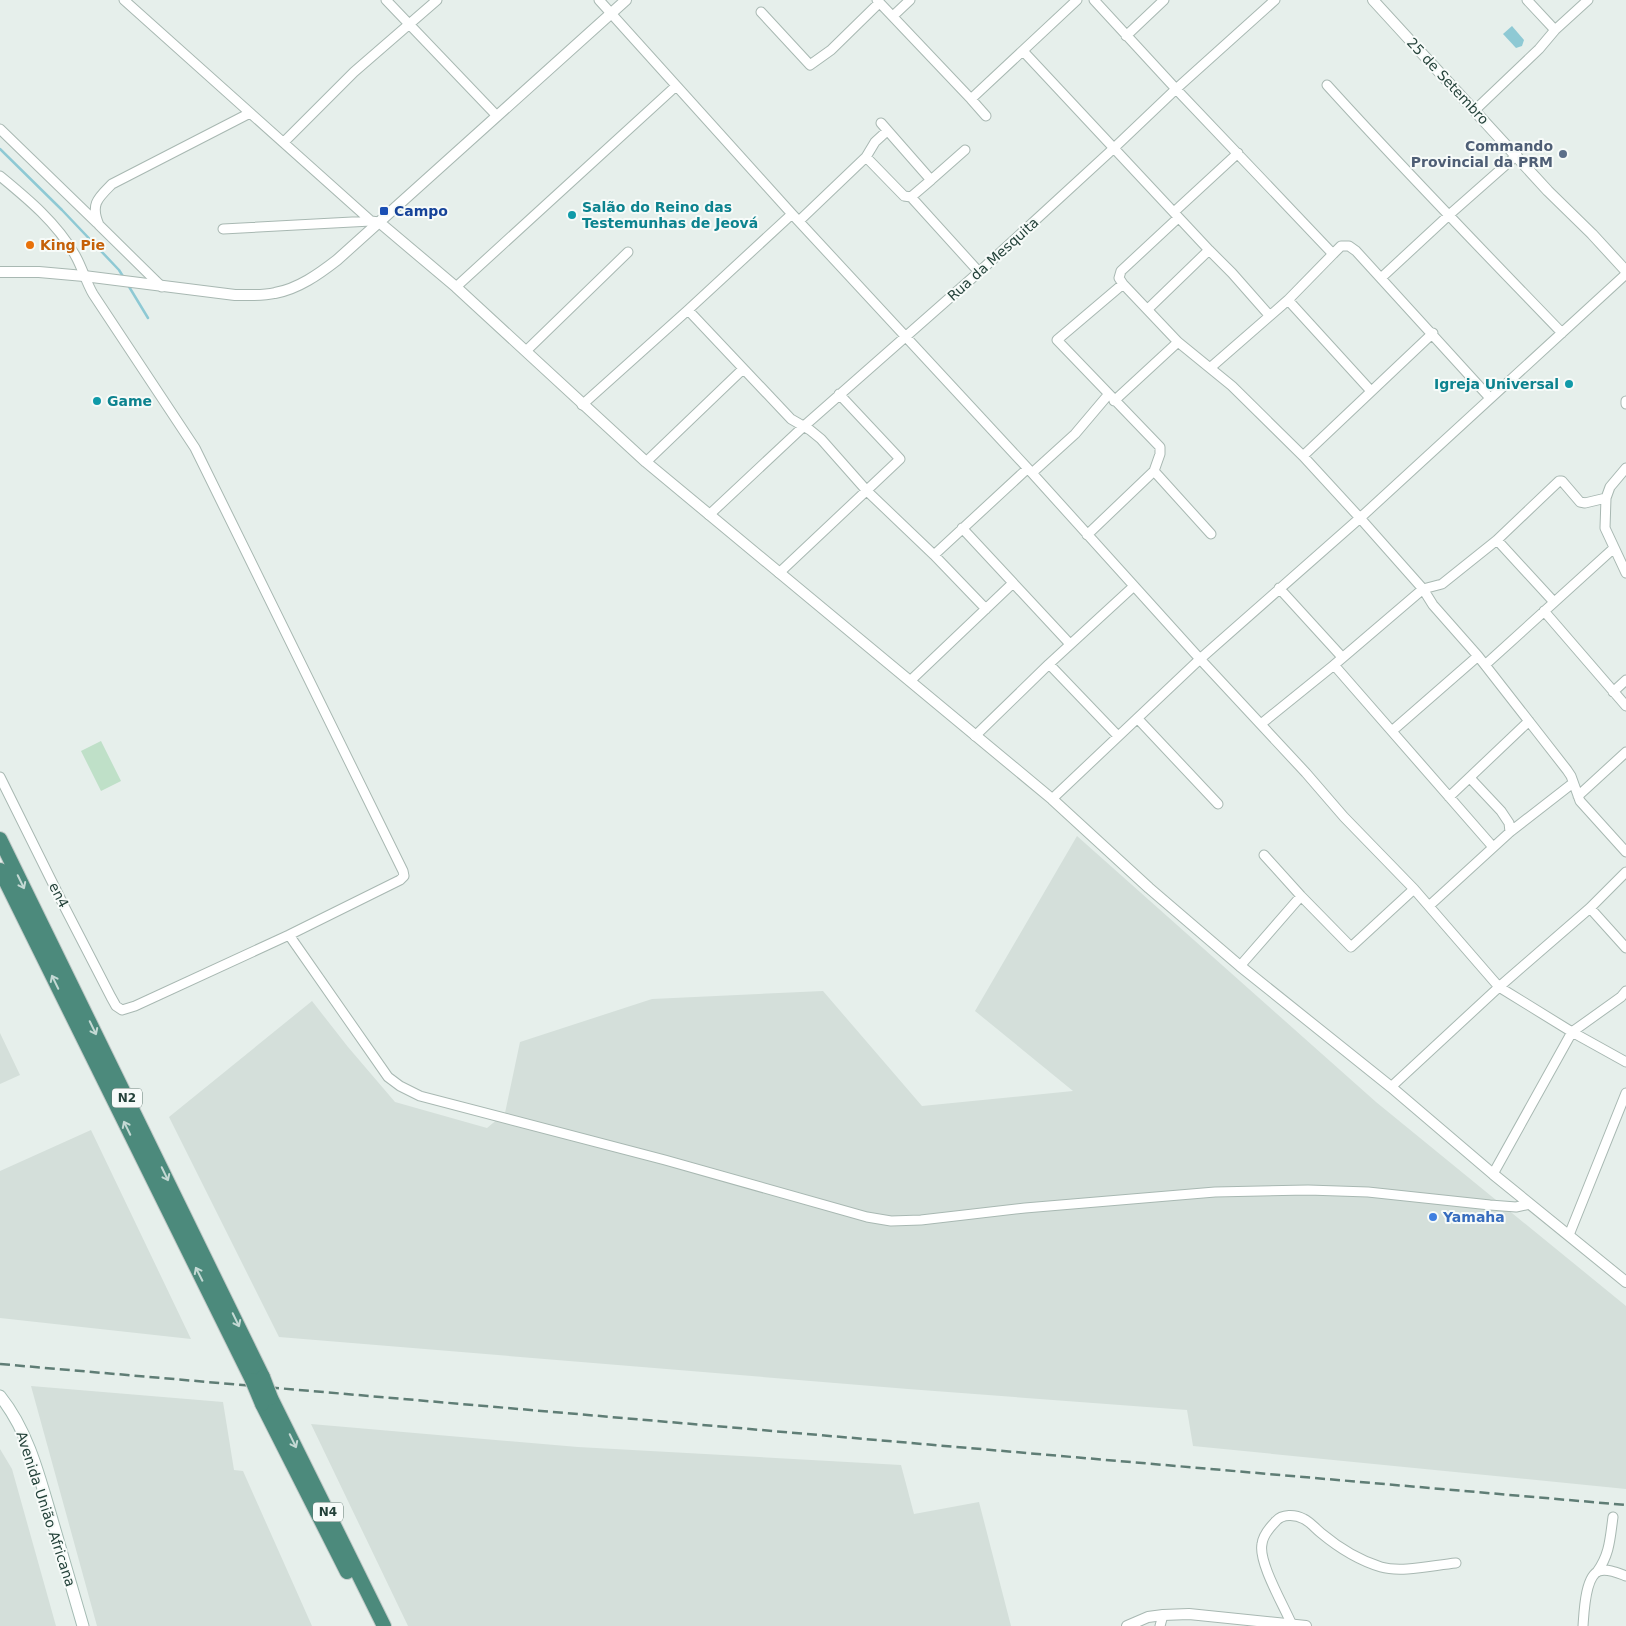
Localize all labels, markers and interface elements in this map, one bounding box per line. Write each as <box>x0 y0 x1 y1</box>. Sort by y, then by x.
street label: 25 de Setembro <box>1404 34 1492 128</box>
place label: Commando Provincial da PRM <box>1411 138 1553 170</box>
marker: Commando Provincial da PRM <box>1557 148 1569 160</box>
place label: Salão do Reino das Testemunhas de Jeová <box>582 199 758 231</box>
place label: Campo <box>394 203 448 219</box>
marker: Campo <box>378 205 390 217</box>
marker: Salão do Reino das Testemunhas de Jeová <box>566 209 578 221</box>
street label: Rua da Mesquita <box>944 214 1042 304</box>
place label: King Pie <box>40 237 105 253</box>
marker: King Pie <box>24 239 36 251</box>
place label: Igreja Universal <box>1434 376 1559 392</box>
marker: Igreja Universal <box>1563 378 1575 390</box>
place label: Game <box>107 393 152 409</box>
marker: Game <box>91 395 103 407</box>
one-way arrow <box>16 875 26 890</box>
street label: en4 <box>46 880 72 910</box>
one-way arrow <box>50 975 60 990</box>
one-way arrow <box>89 1020 98 1035</box>
road number: N2 <box>112 1088 142 1108</box>
one-way arrow <box>122 1121 131 1136</box>
one-way arrow <box>160 1166 170 1181</box>
place label: Yamaha <box>1442 1209 1505 1225</box>
marker: Yamaha <box>1427 1211 1439 1223</box>
one-way arrow <box>194 1266 204 1281</box>
one-way arrow <box>231 1312 241 1327</box>
street label: Avenida União Africana <box>13 1429 79 1589</box>
one-way arrow <box>289 1433 298 1448</box>
road number: N4 <box>313 1502 343 1521</box>

